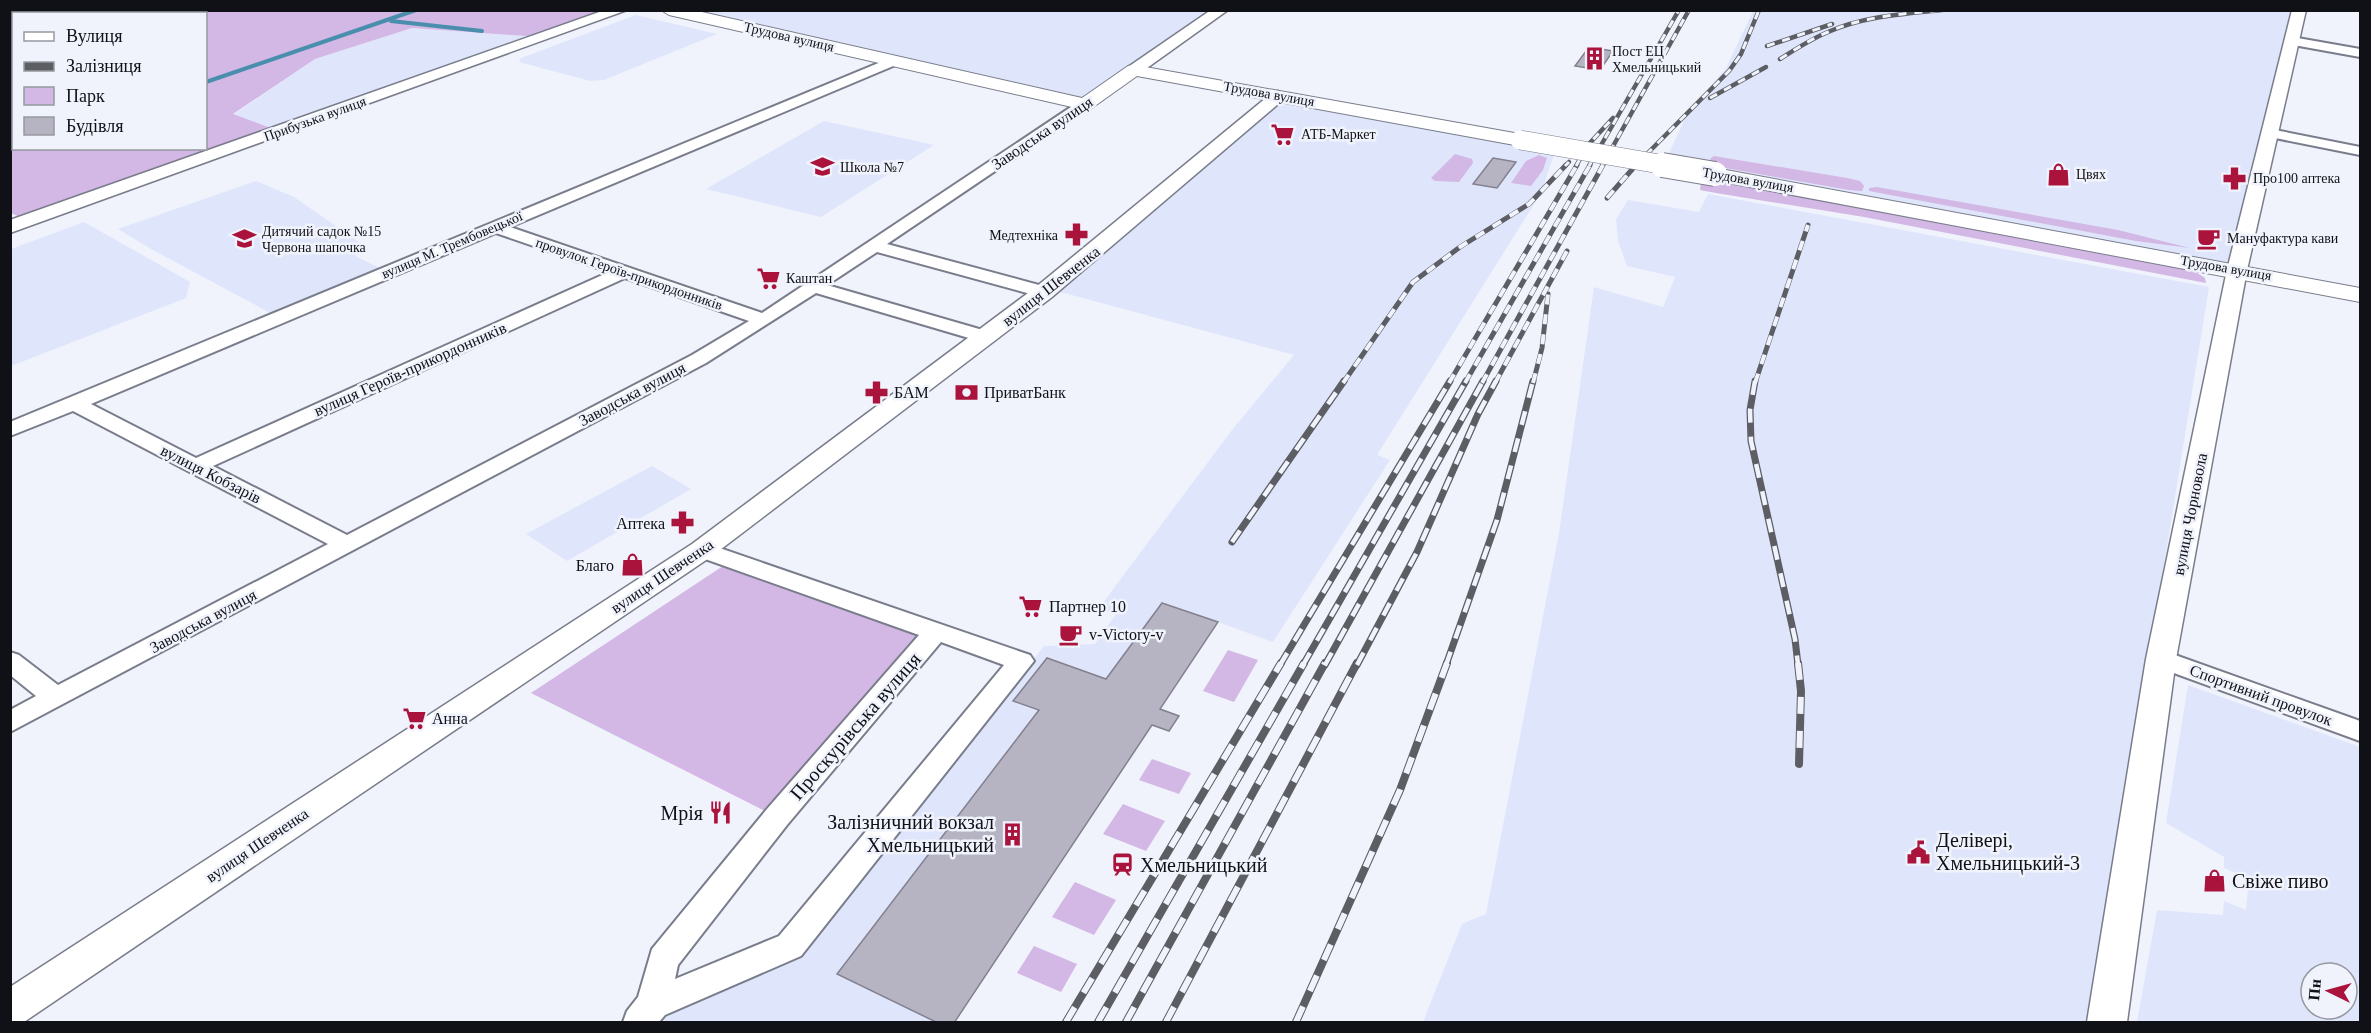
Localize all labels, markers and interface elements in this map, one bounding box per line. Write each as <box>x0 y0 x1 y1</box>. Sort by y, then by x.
legend <box>12 12 207 150</box>
street label: Трудова вулиця <box>742 19 836 55</box>
text: Вулиця <box>66 26 123 46</box>
place label: Пост ЕЦ Хмельницький <box>1612 44 1702 75</box>
building icon: Пост ЕЦ Хмельницький <box>1581 46 1607 72</box>
text: Залізниця <box>66 56 141 76</box>
street label: Трудова вулиця <box>1222 79 1316 109</box>
text: Парк <box>66 86 105 106</box>
street label: Прибузька вулиця <box>262 93 369 144</box>
street label: Заводська вулиця <box>988 93 1097 174</box>
text: Будівля <box>66 116 123 136</box>
supermarket icon: АТБ-Маркет <box>1270 121 1296 147</box>
place label: АТБ-Маркет <box>1301 127 1376 142</box>
school or university icon: Школа №7 <box>809 154 835 180</box>
place label: Школа №7 <box>840 160 904 175</box>
shop icon: Цвях <box>2045 161 2071 187</box>
street label: Трудова вулиця <box>1701 165 1795 195</box>
pharmacy icon: Про100 аптека <box>2222 165 2248 191</box>
place label: Цвях <box>2076 167 2106 182</box>
place label: Про100 аптека <box>2253 171 2341 186</box>
street label: вулиця М. Трембовецької <box>379 208 525 282</box>
pharmacy icon: Медтехніка <box>1063 222 1089 248</box>
place label: Дитячий садок №15 Червона шапочка <box>262 224 381 255</box>
cafe icon: Мануфактура кави <box>2196 225 2222 251</box>
school or university icon: Дитячий садок №15 Червона шапочка <box>231 226 257 252</box>
place label: Медтехніка <box>989 228 1059 243</box>
place label: Мануфактура кави <box>2227 231 2339 246</box>
street label: провулок Героїв-прикордонників <box>534 235 725 313</box>
street label: вулиця Шевченка <box>999 243 1104 330</box>
street label: Трудова вулиця <box>2179 253 2273 283</box>
supermarket icon: Каштан <box>755 265 781 291</box>
place label: Каштан <box>786 271 833 286</box>
street label: вулиця Героїв-прикордонників <box>311 319 510 420</box>
street label: Заводська вулиця <box>576 358 689 430</box>
pharmacy icon: БАМ <box>863 379 889 405</box>
bank icon: ПриватБанк <box>953 379 979 405</box>
place label: БАМ <box>894 384 929 401</box>
place label: ПриватБанк <box>984 384 1066 402</box>
street label: вулиця Кобзарів <box>158 441 264 508</box>
street label: вулиця Чорновола <box>2170 451 2211 577</box>
pharmacy icon: Аптека <box>670 510 696 536</box>
place label: Аптека <box>616 515 665 532</box>
street label: вулиця Шевченка <box>608 536 717 617</box>
shop icon: Благо <box>619 552 645 578</box>
place label: Благо <box>576 557 614 574</box>
street label: Заводська вулиця <box>147 585 260 657</box>
supermarket icon: Партнер 10 <box>1018 593 1044 619</box>
place label: Партнер 10 <box>1049 598 1126 616</box>
cafe icon: v-Victory-v <box>1058 621 1084 647</box>
place label: v-Victory-v <box>1089 626 1164 644</box>
street label: Проскурівська вулиця <box>785 648 926 805</box>
street label: Спортивний провулок <box>2187 661 2335 730</box>
supermarket icon: Анна <box>401 705 427 731</box>
place label: Анна <box>432 710 468 727</box>
restaurant icon: Мрія <box>708 800 734 826</box>
place label: Мрія <box>660 802 703 825</box>
street label: вулиця Шевченка <box>203 805 312 886</box>
place label: Залізничний вокзал Хмельницький <box>827 811 994 857</box>
building icon: Залізничний вокзал Хмельницький <box>999 821 1025 847</box>
place label: Делівері, Хмельницький-3 <box>1936 829 2080 875</box>
public building icon: Делівері, Хмельницький-3 <box>1905 839 1931 865</box>
station icon: Хмельницький <box>1109 852 1135 878</box>
place label: Хмельницький <box>1140 854 1268 877</box>
shop icon: Свіже пиво <box>2201 868 2227 894</box>
place label: Свіже пиво <box>2232 870 2328 892</box>
north arrow <box>2299 961 2359 1021</box>
text: Пн <box>2305 978 2324 1001</box>

